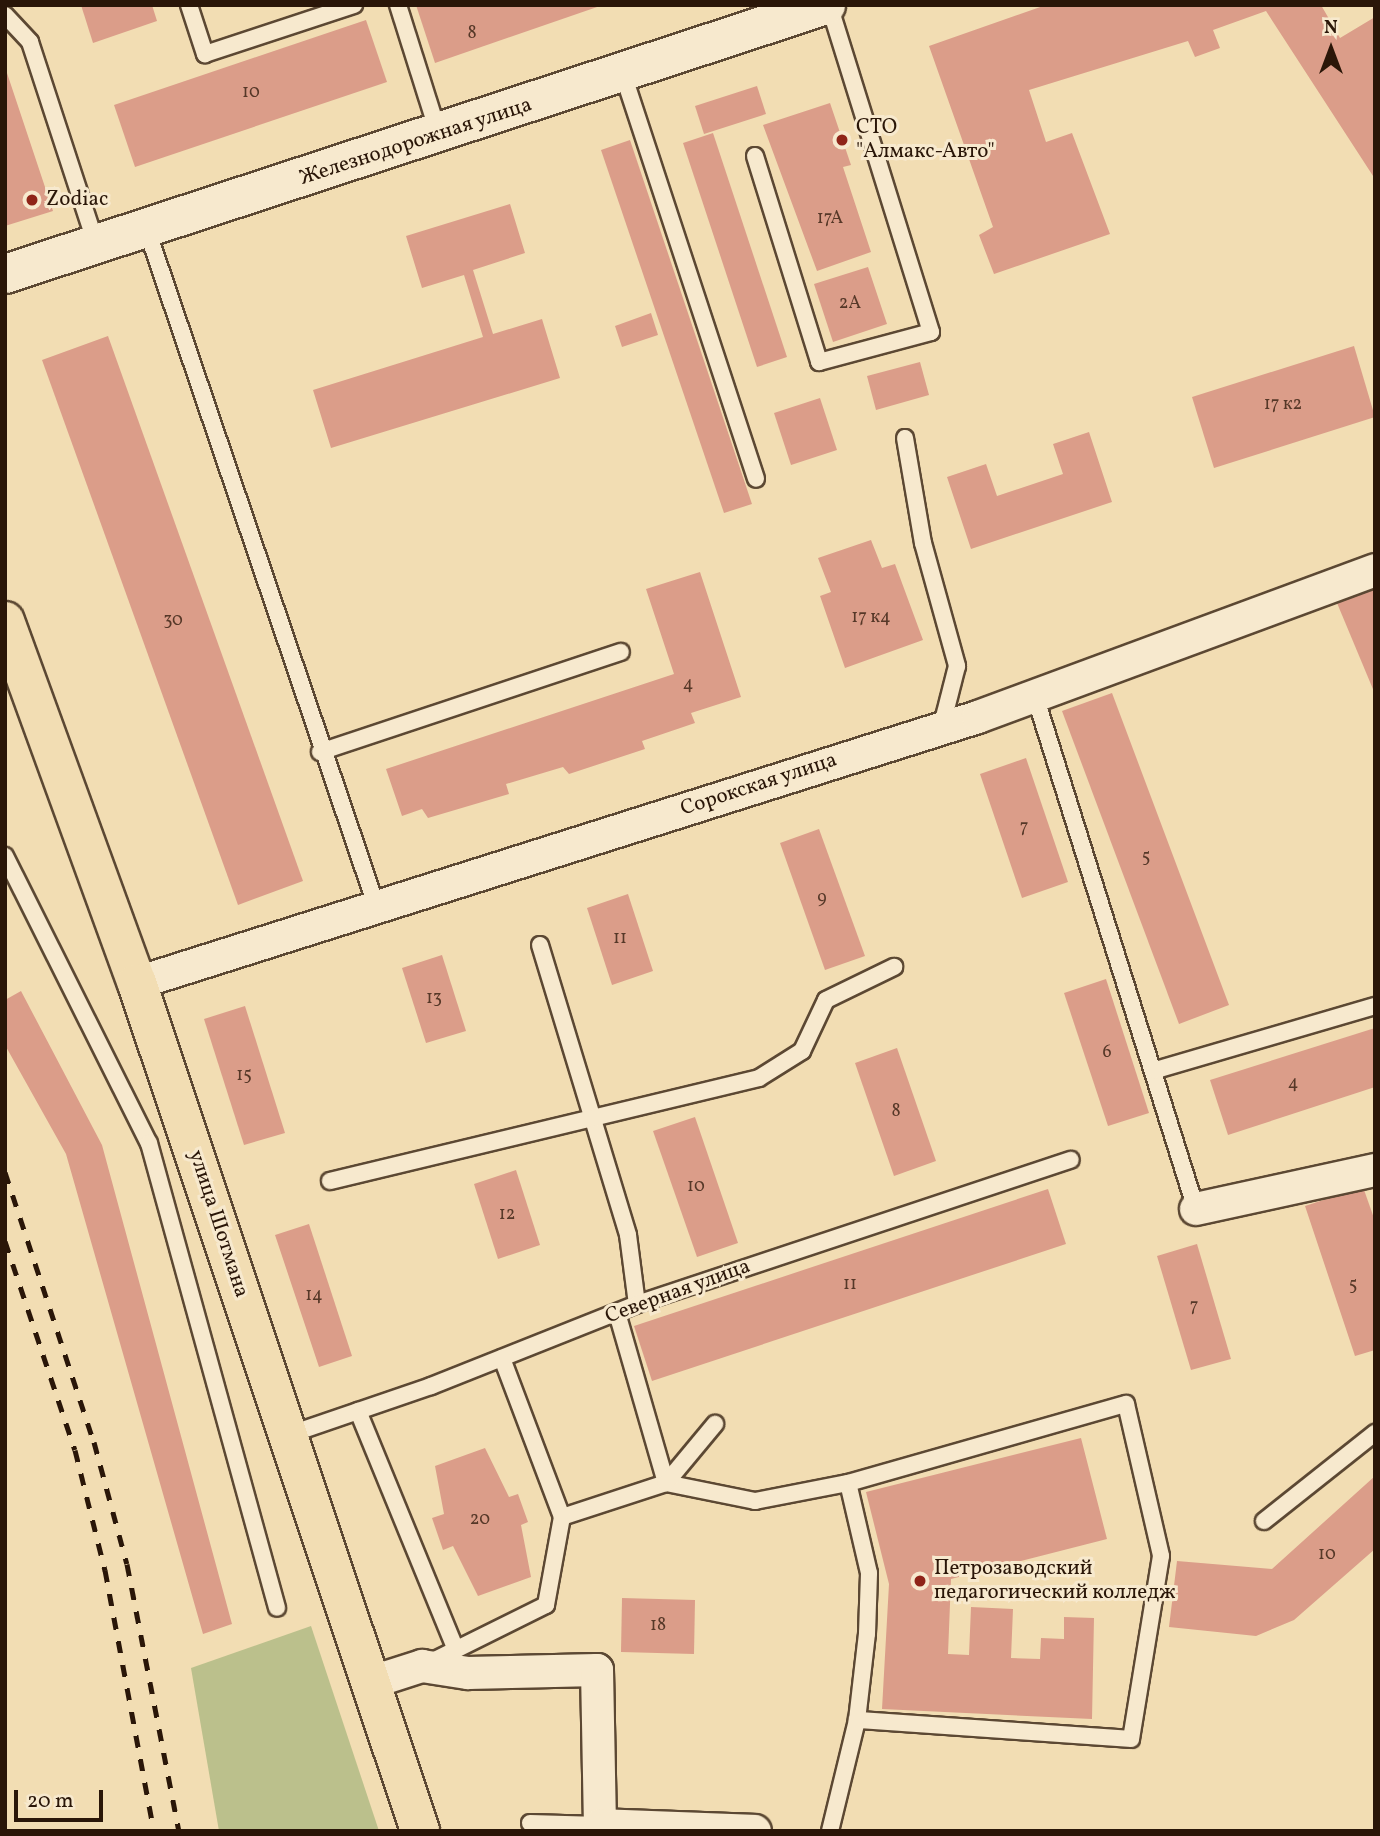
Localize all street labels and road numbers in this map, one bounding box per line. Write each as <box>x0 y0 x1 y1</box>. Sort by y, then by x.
street label: Железнодорожная улица <box>296 92 536 192</box>
street label: Сорокская улица <box>677 748 841 822</box>
street label: улица Шотмана <box>182 1147 254 1301</box>
street label: Северная улица <box>602 1254 754 1330</box>

